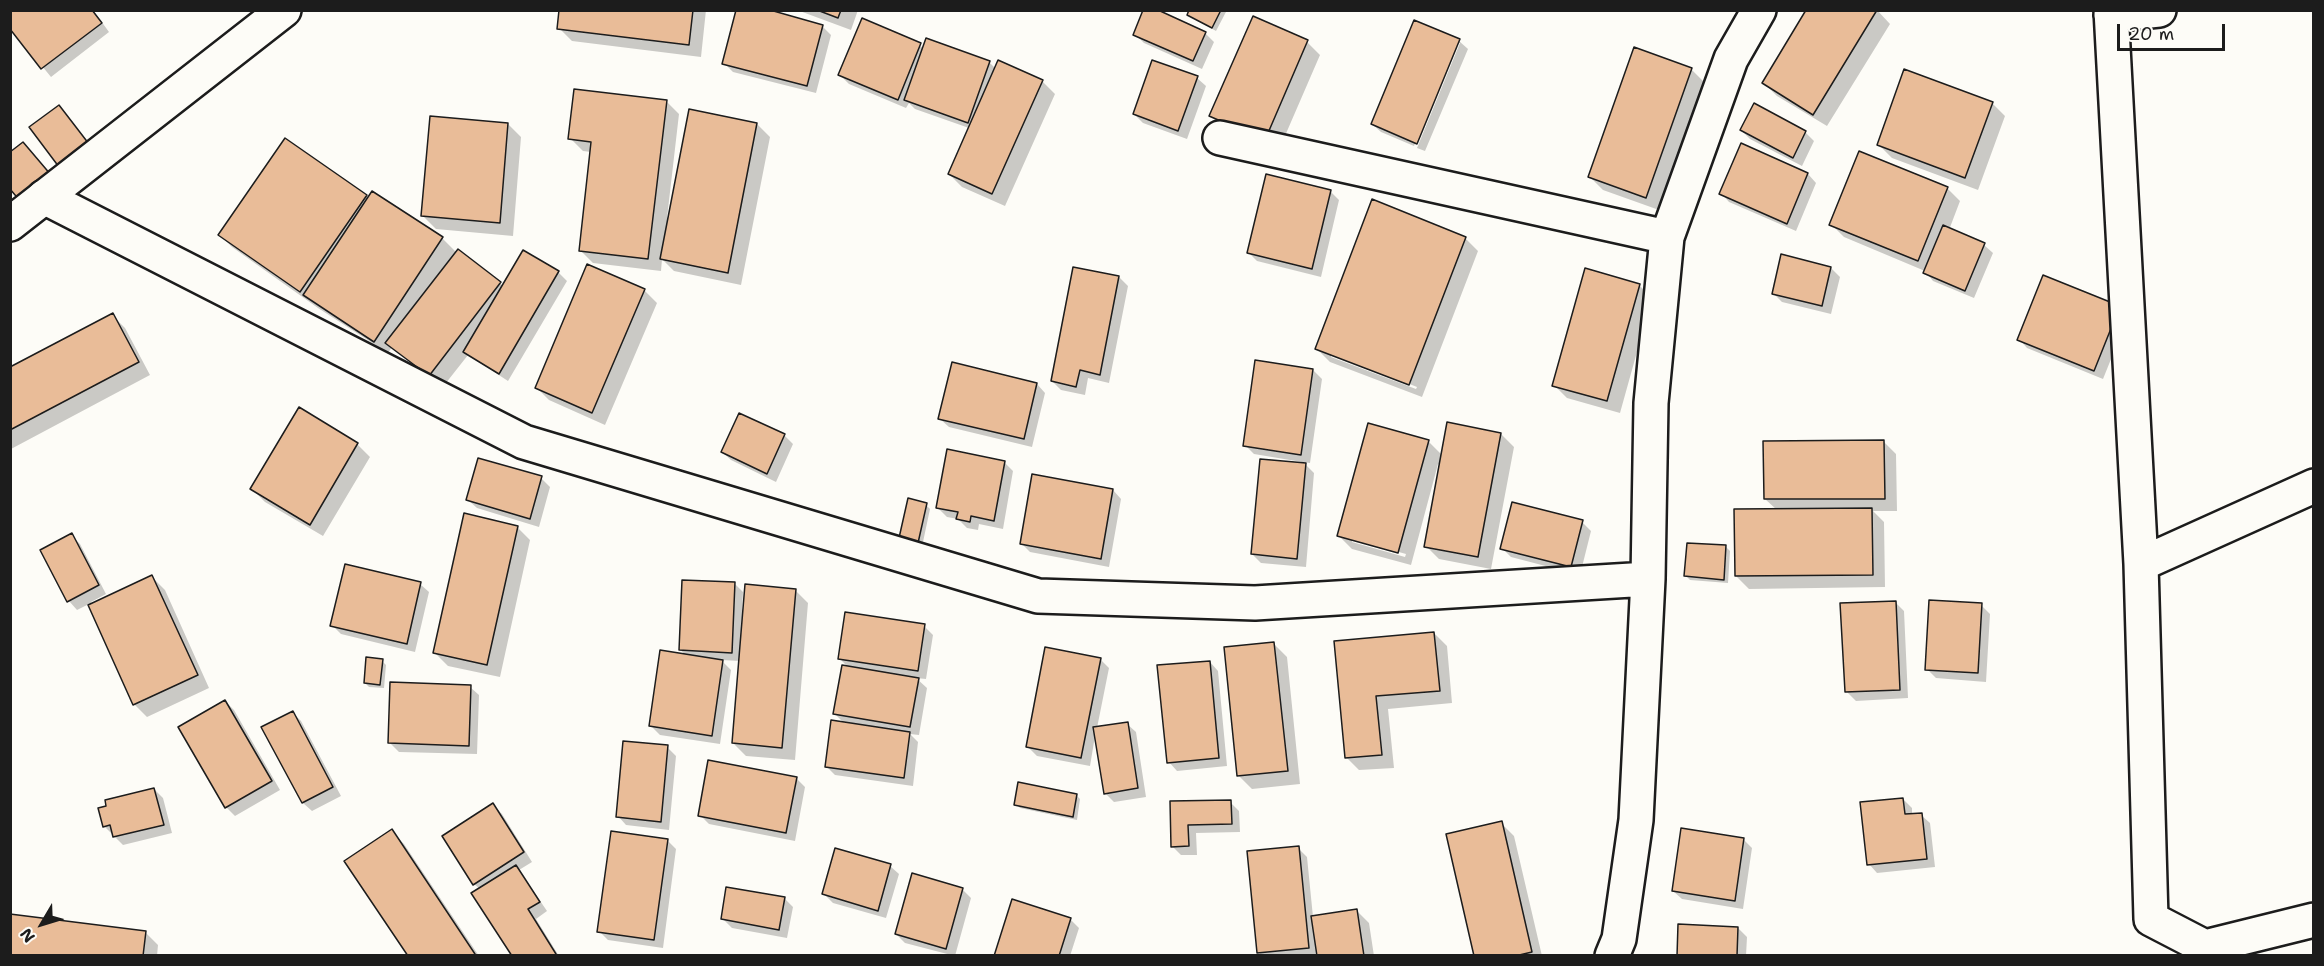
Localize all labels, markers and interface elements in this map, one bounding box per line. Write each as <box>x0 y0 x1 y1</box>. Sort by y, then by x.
scale bar <box>2120 12 2228 50</box>
text: 20 m <box>2128 22 2174 46</box>
north arrow <box>12 894 72 954</box>
text: N <box>15 924 40 947</box>

